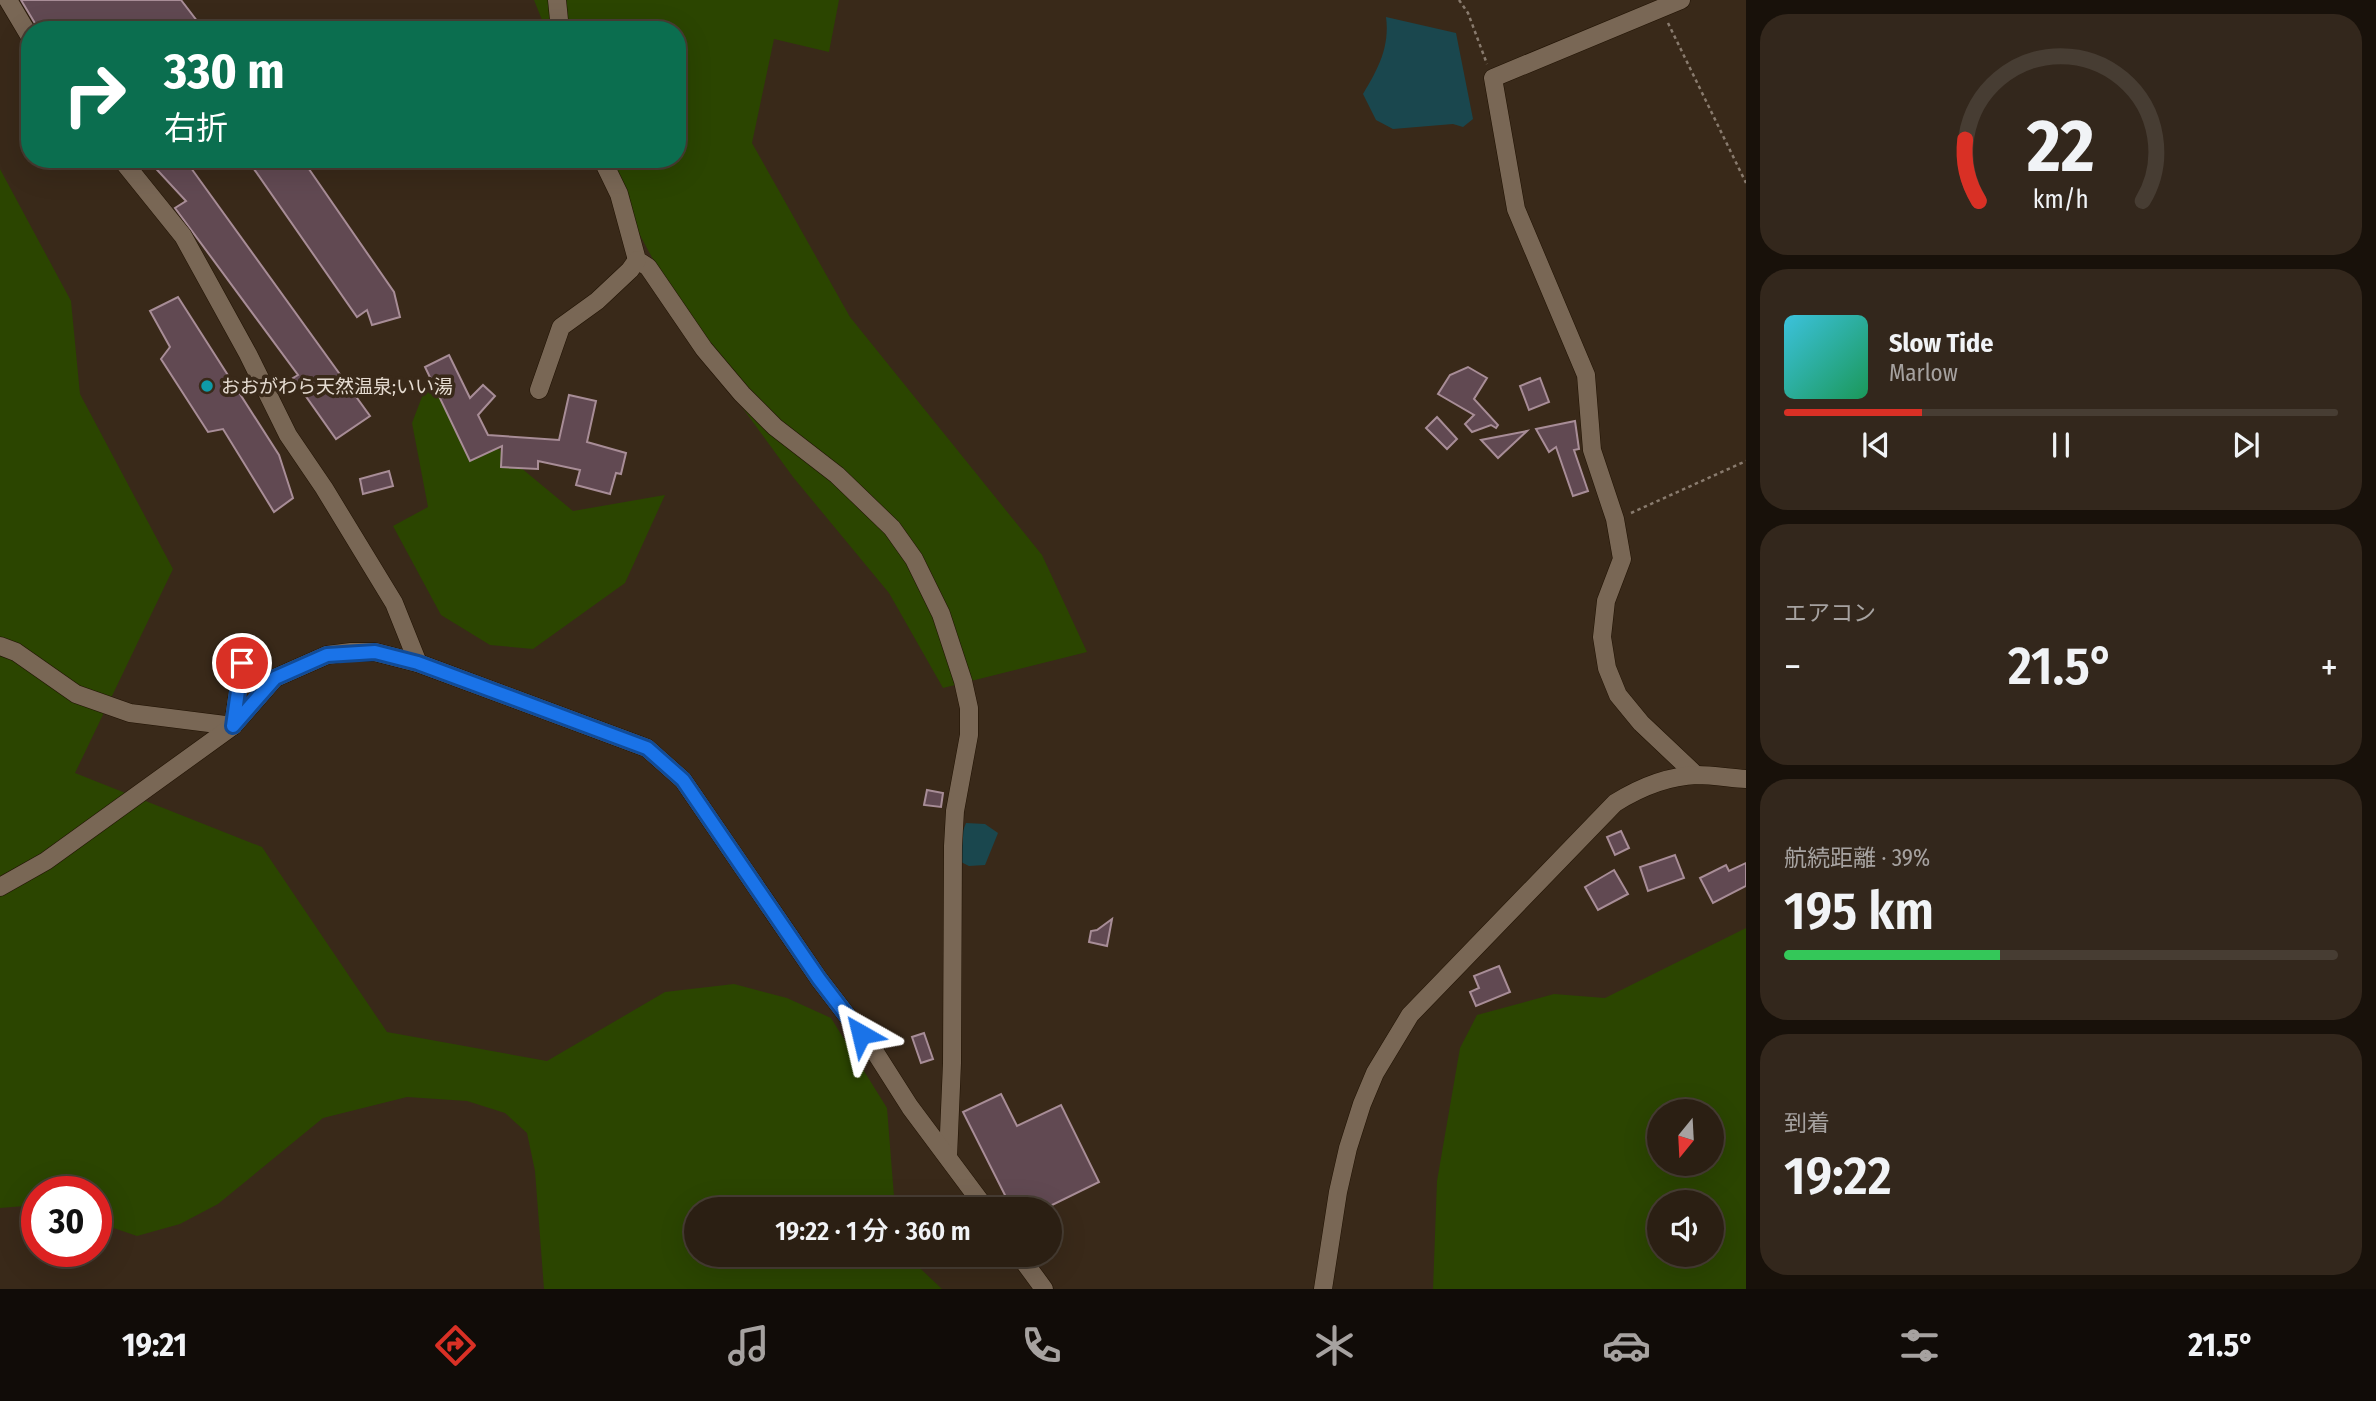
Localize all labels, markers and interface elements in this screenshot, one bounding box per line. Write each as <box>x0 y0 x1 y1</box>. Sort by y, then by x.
text: 330 m <box>164 42 285 101</box>
icon: right <box>49 49 140 140</box>
text: 22 <box>2026 103 2095 190</box>
text: 右折 <box>164 109 228 147</box>
text: km/h <box>2033 184 2089 214</box>
text: Slow Tide <box>1889 328 1993 359</box>
text: Marlow <box>1889 359 1958 387</box>
place label: おおがわら天然温泉;いい湯 <box>221 375 453 398</box>
marker: おおがわら天然温泉;いい湯 <box>199 378 215 394</box>
icon: previous <box>1857 426 1895 464</box>
icon: pause <box>2042 426 2080 464</box>
icon: next <box>2227 426 2265 464</box>
text: エアコン <box>1784 599 1876 627</box>
pin <box>212 633 272 693</box>
text: 21.5° <box>2008 635 2114 698</box>
icon: arrive <box>223 644 261 682</box>
text: − <box>1784 644 1801 690</box>
text: + <box>2321 644 2338 690</box>
text: 航続距離 · 39% <box>1784 844 1930 872</box>
text: 195 km <box>1784 880 1934 943</box>
position arrow <box>824 997 898 1071</box>
north arrow <box>1647 1099 1724 1176</box>
map controls <box>1647 1099 1724 1267</box>
text: 到着 <box>1784 1109 1830 1137</box>
text: 19:22 <box>1784 1145 1892 1208</box>
speed limit sign: 30 <box>21 1176 112 1267</box>
button: sound <box>1647 1190 1724 1267</box>
text: 19:22 · 1 分 · 360 m <box>775 1216 971 1247</box>
icon: directions <box>431 1321 480 1370</box>
icon: music <box>724 1321 773 1370</box>
icon: phone <box>1017 1321 1066 1370</box>
icon: climate <box>1310 1321 1359 1370</box>
icon: car <box>1602 1321 1651 1370</box>
icon: filters <box>1895 1321 1944 1370</box>
text: 19:21 <box>122 1326 187 1364</box>
text: 21.5° <box>2188 1326 2254 1364</box>

